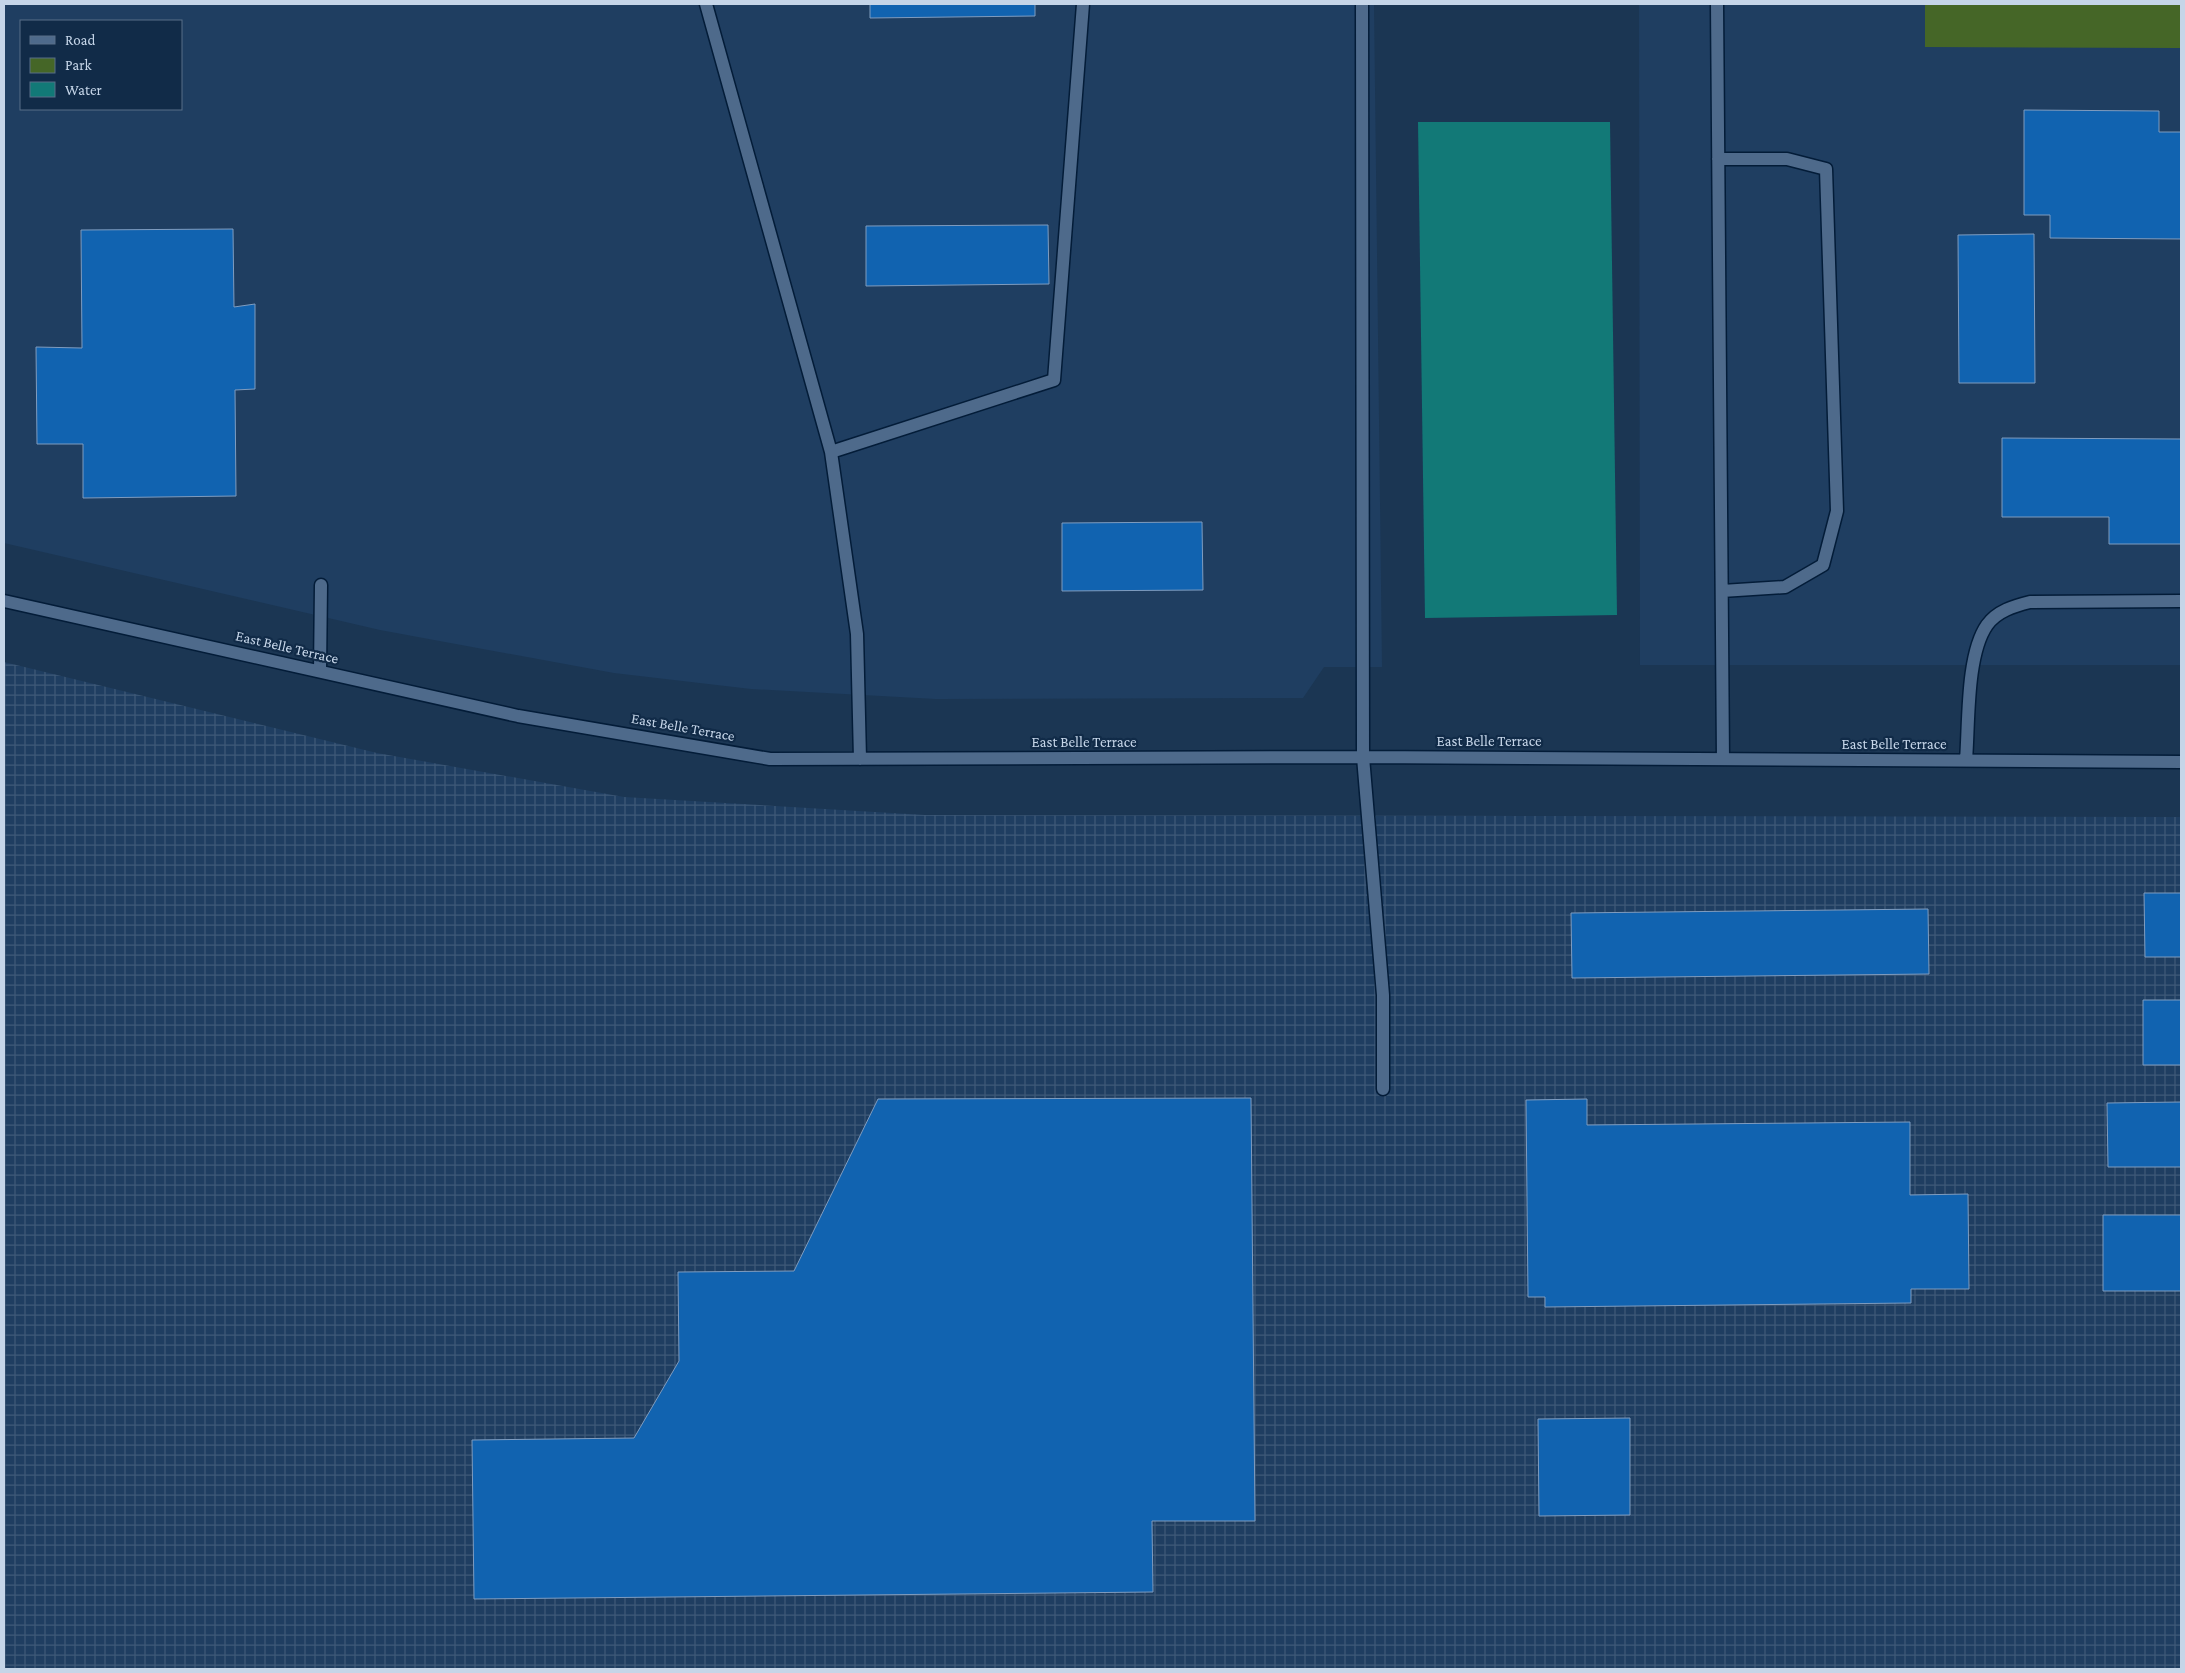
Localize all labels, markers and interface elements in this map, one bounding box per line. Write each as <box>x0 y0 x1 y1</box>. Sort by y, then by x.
legend <box>20 20 182 110</box>
text: Road <box>65 32 96 48</box>
text: Park <box>65 57 92 73</box>
text: Water <box>65 82 102 98</box>
street label: East Belle Terrace <box>234 627 340 667</box>
street label: East Belle Terrace <box>630 710 737 744</box>
street label: East Belle Terrace <box>1436 733 1542 749</box>
street label: East Belle Terrace <box>1031 734 1137 750</box>
street label: East Belle Terrace <box>1841 736 1947 752</box>

